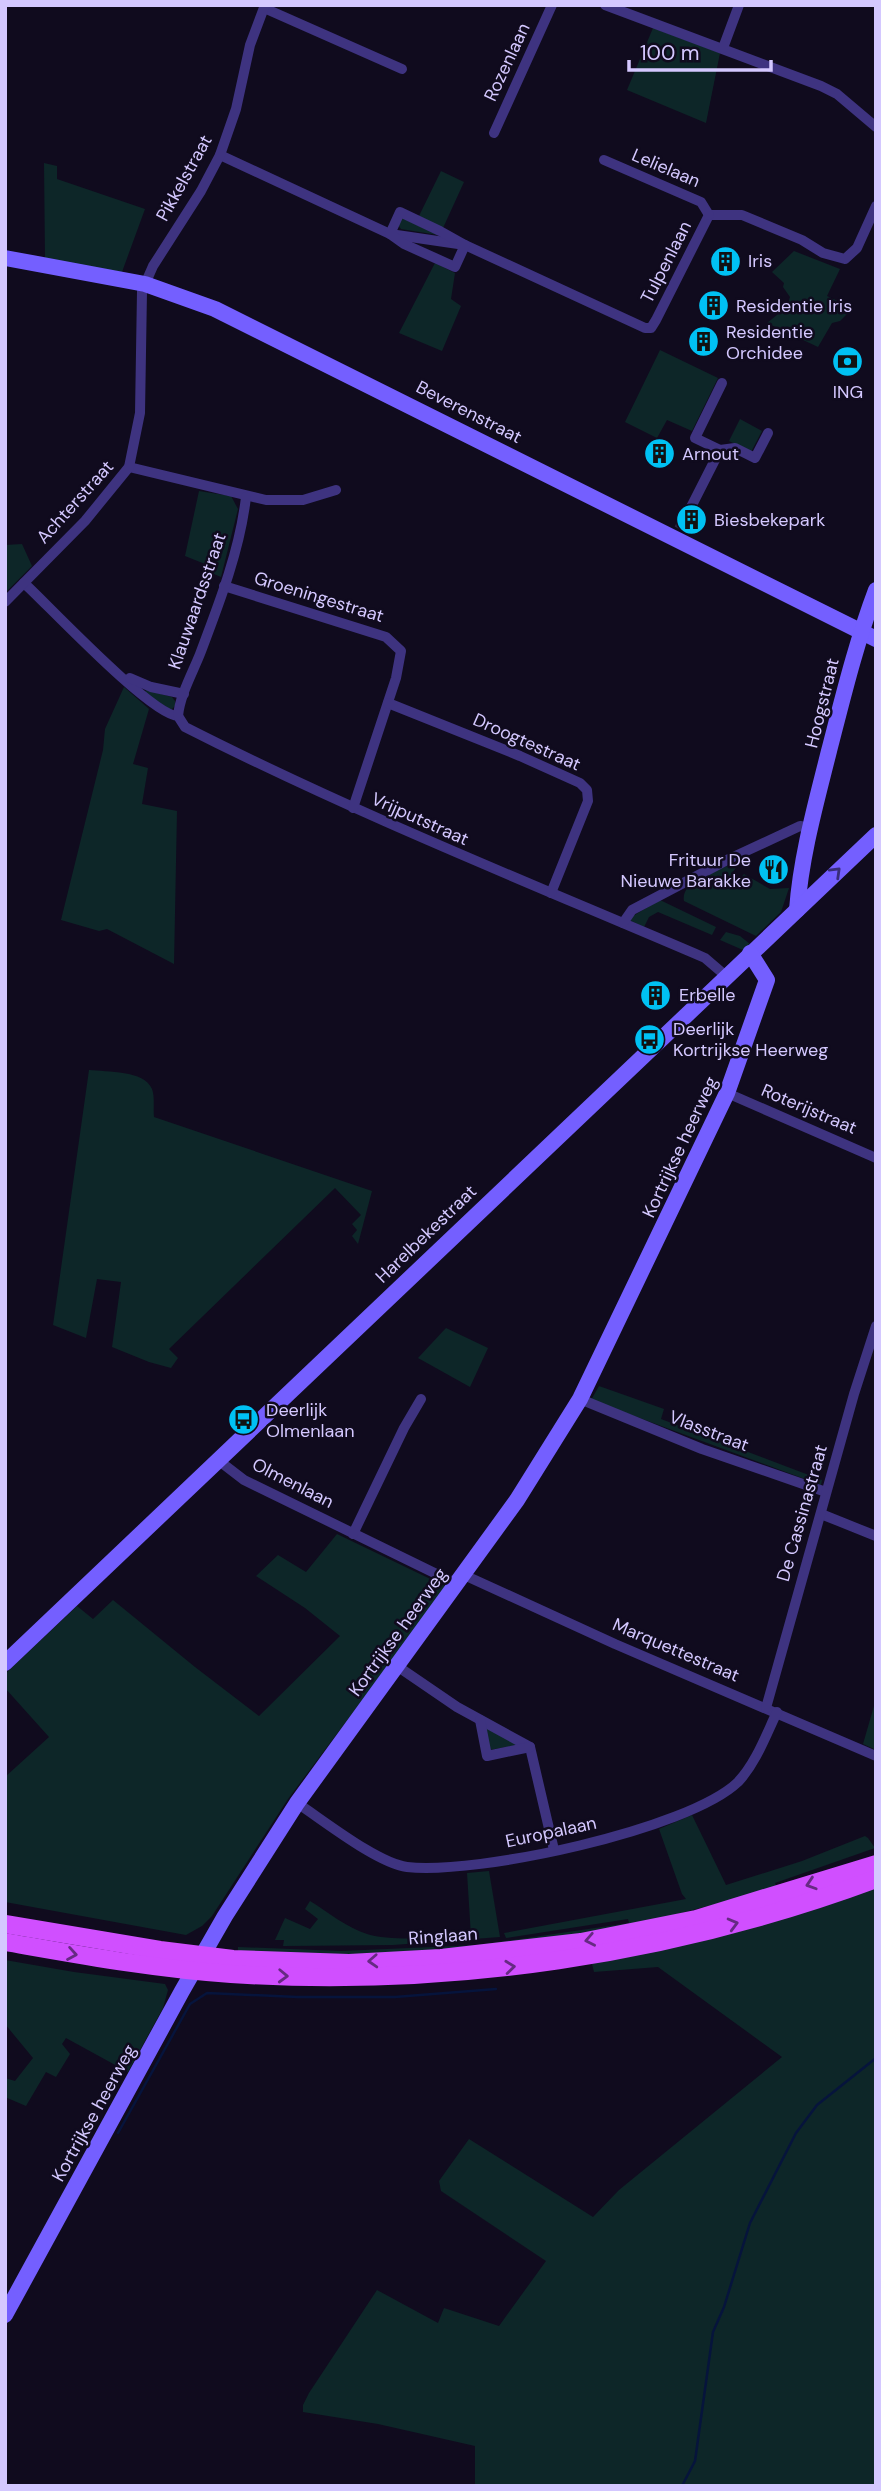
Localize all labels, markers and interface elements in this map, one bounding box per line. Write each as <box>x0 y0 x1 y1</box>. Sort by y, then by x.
street label: Rozenlaan <box>478 19 536 105</box>
scale bar <box>629 28 771 72</box>
text: 100 m <box>640 39 700 67</box>
street label: Pikkelstraat <box>150 131 218 225</box>
street label: Lelielaan <box>628 143 704 193</box>
street label: Tulpenlaan <box>635 217 697 307</box>
building icon: Iris <box>708 244 742 278</box>
place label: Iris <box>748 249 772 273</box>
building icon: Residentie Iris <box>696 289 730 323</box>
place label: Residentie Iris <box>736 294 852 318</box>
place label: Residentie Orchidee <box>726 320 813 365</box>
building icon: Residentie Orchidee <box>686 325 720 359</box>
bank icon: ING <box>831 345 865 379</box>
street label: Beverenstraat <box>412 375 526 449</box>
place label: ING <box>833 380 863 404</box>
building icon: Arnout <box>642 437 676 471</box>
place label: Arnout <box>682 442 739 466</box>
street label: Achterstraat <box>31 455 119 549</box>
building icon: Biesbekepark <box>674 503 708 537</box>
place label: Biesbekepark <box>714 508 825 532</box>
street label: Klauwaardsstraat <box>162 529 232 673</box>
street label: Groeningestraat <box>251 566 387 628</box>
street label: Hoogstraat <box>799 655 845 751</box>
street label: Droogtestraat <box>469 708 585 776</box>
street label: Vrijputstraat <box>367 787 473 851</box>
place label: Frituur De Nieuwe Barakke <box>620 848 751 893</box>
restaurant icon: Frituur De Nieuwe Barakke <box>757 853 791 887</box>
one-way arrow <box>828 868 841 881</box>
building icon: Erbelle <box>639 978 673 1012</box>
place label: Erbelle <box>679 983 736 1007</box>
place label: Deerlijk Kortrijkse Heerweg <box>673 1017 828 1062</box>
bus stop icon: Deerlijk Kortrijkse Heerweg <box>633 1022 667 1056</box>
street label: Kortrijkse heerweg <box>637 1072 723 1222</box>
street label: Roterijstraat <box>758 1078 860 1140</box>
street label: Harelbekestraat <box>370 1180 482 1288</box>
place label: Deerlijk Olmenlaan <box>266 1398 354 1443</box>
bus stop icon: Deerlijk Olmenlaan <box>226 1403 260 1437</box>
street label: Vlasstraat <box>666 1405 752 1457</box>
street label: De Cassinastraat <box>771 1442 833 1584</box>
street label: Olmenlaan <box>248 1452 338 1514</box>
street label: Kortrijkse heerweg <box>343 1563 453 1701</box>
street label: Marquettestraat <box>609 1612 743 1688</box>
street label: Europalaan <box>503 1811 599 1853</box>
one-way arrow <box>805 1876 817 1891</box>
one-way arrow <box>727 1918 739 1932</box>
street label: Ringlaan <box>408 1922 478 1950</box>
one-way arrow <box>584 1932 596 1947</box>
one-way arrow <box>66 1946 78 1961</box>
one-way arrow <box>367 1954 378 1969</box>
one-way arrow <box>504 1960 515 1975</box>
one-way arrow <box>277 1969 288 1984</box>
street label: Kortrijkse heerweg <box>46 2040 142 2186</box>

